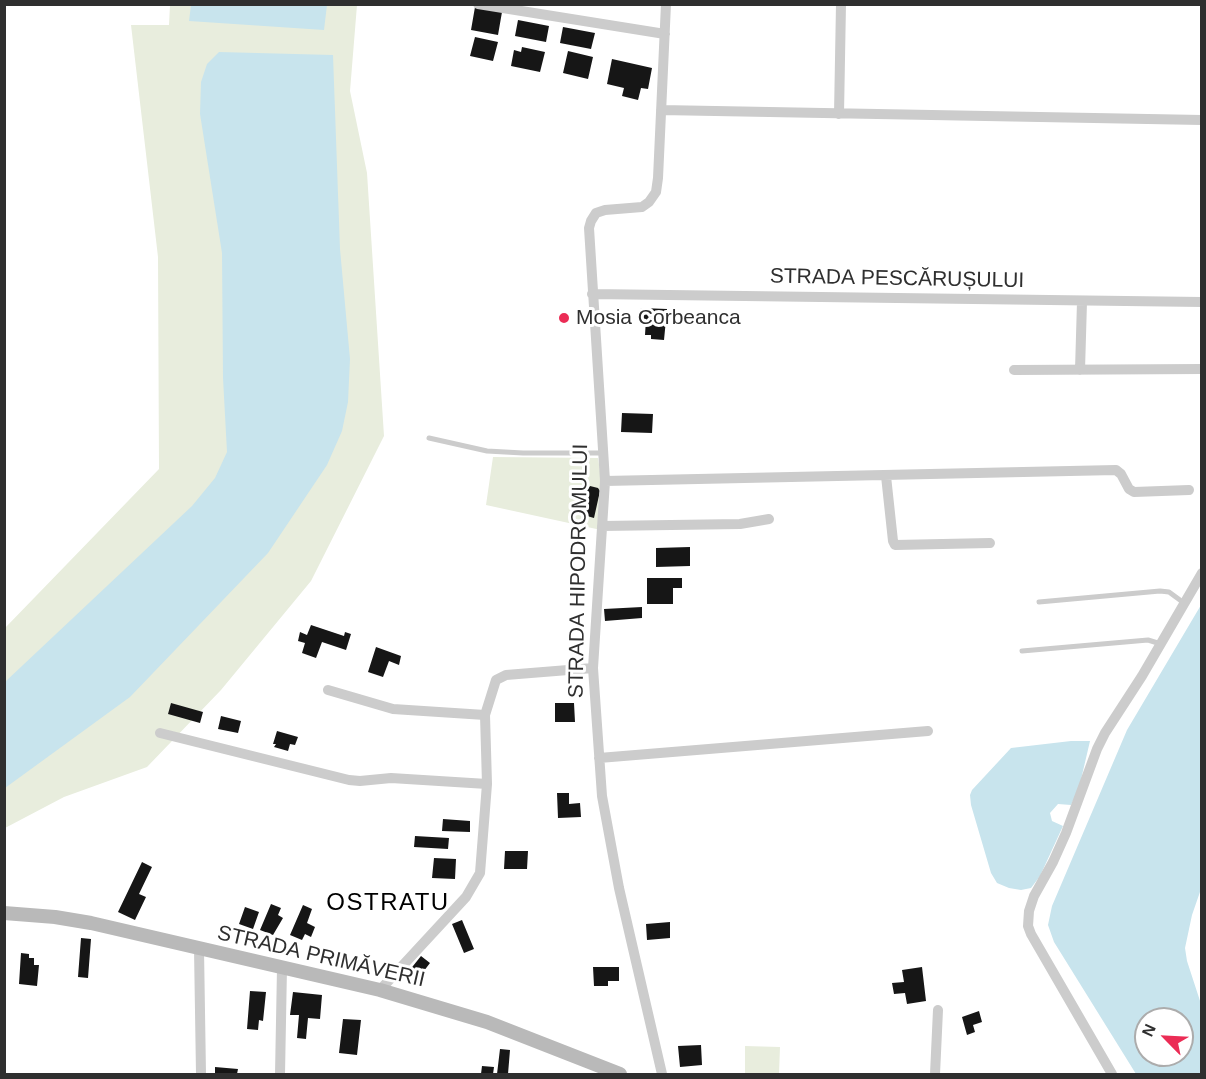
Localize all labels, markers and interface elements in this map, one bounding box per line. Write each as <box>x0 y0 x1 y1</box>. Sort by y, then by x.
street label: STRADA PESCĂRUȘULUI <box>770 264 1024 294</box>
place label: Mosia Corbeanca <box>576 305 741 331</box>
marker: Mosia Corbeanca <box>557 311 571 325</box>
street label: STRADA HIPODROMULUI <box>564 444 594 698</box>
district label: OSTRATU <box>326 889 450 917</box>
street label: STRADA PRIMĂVERII <box>215 921 427 993</box>
north arrow <box>1134 1007 1194 1067</box>
text: N <box>1139 1022 1159 1039</box>

